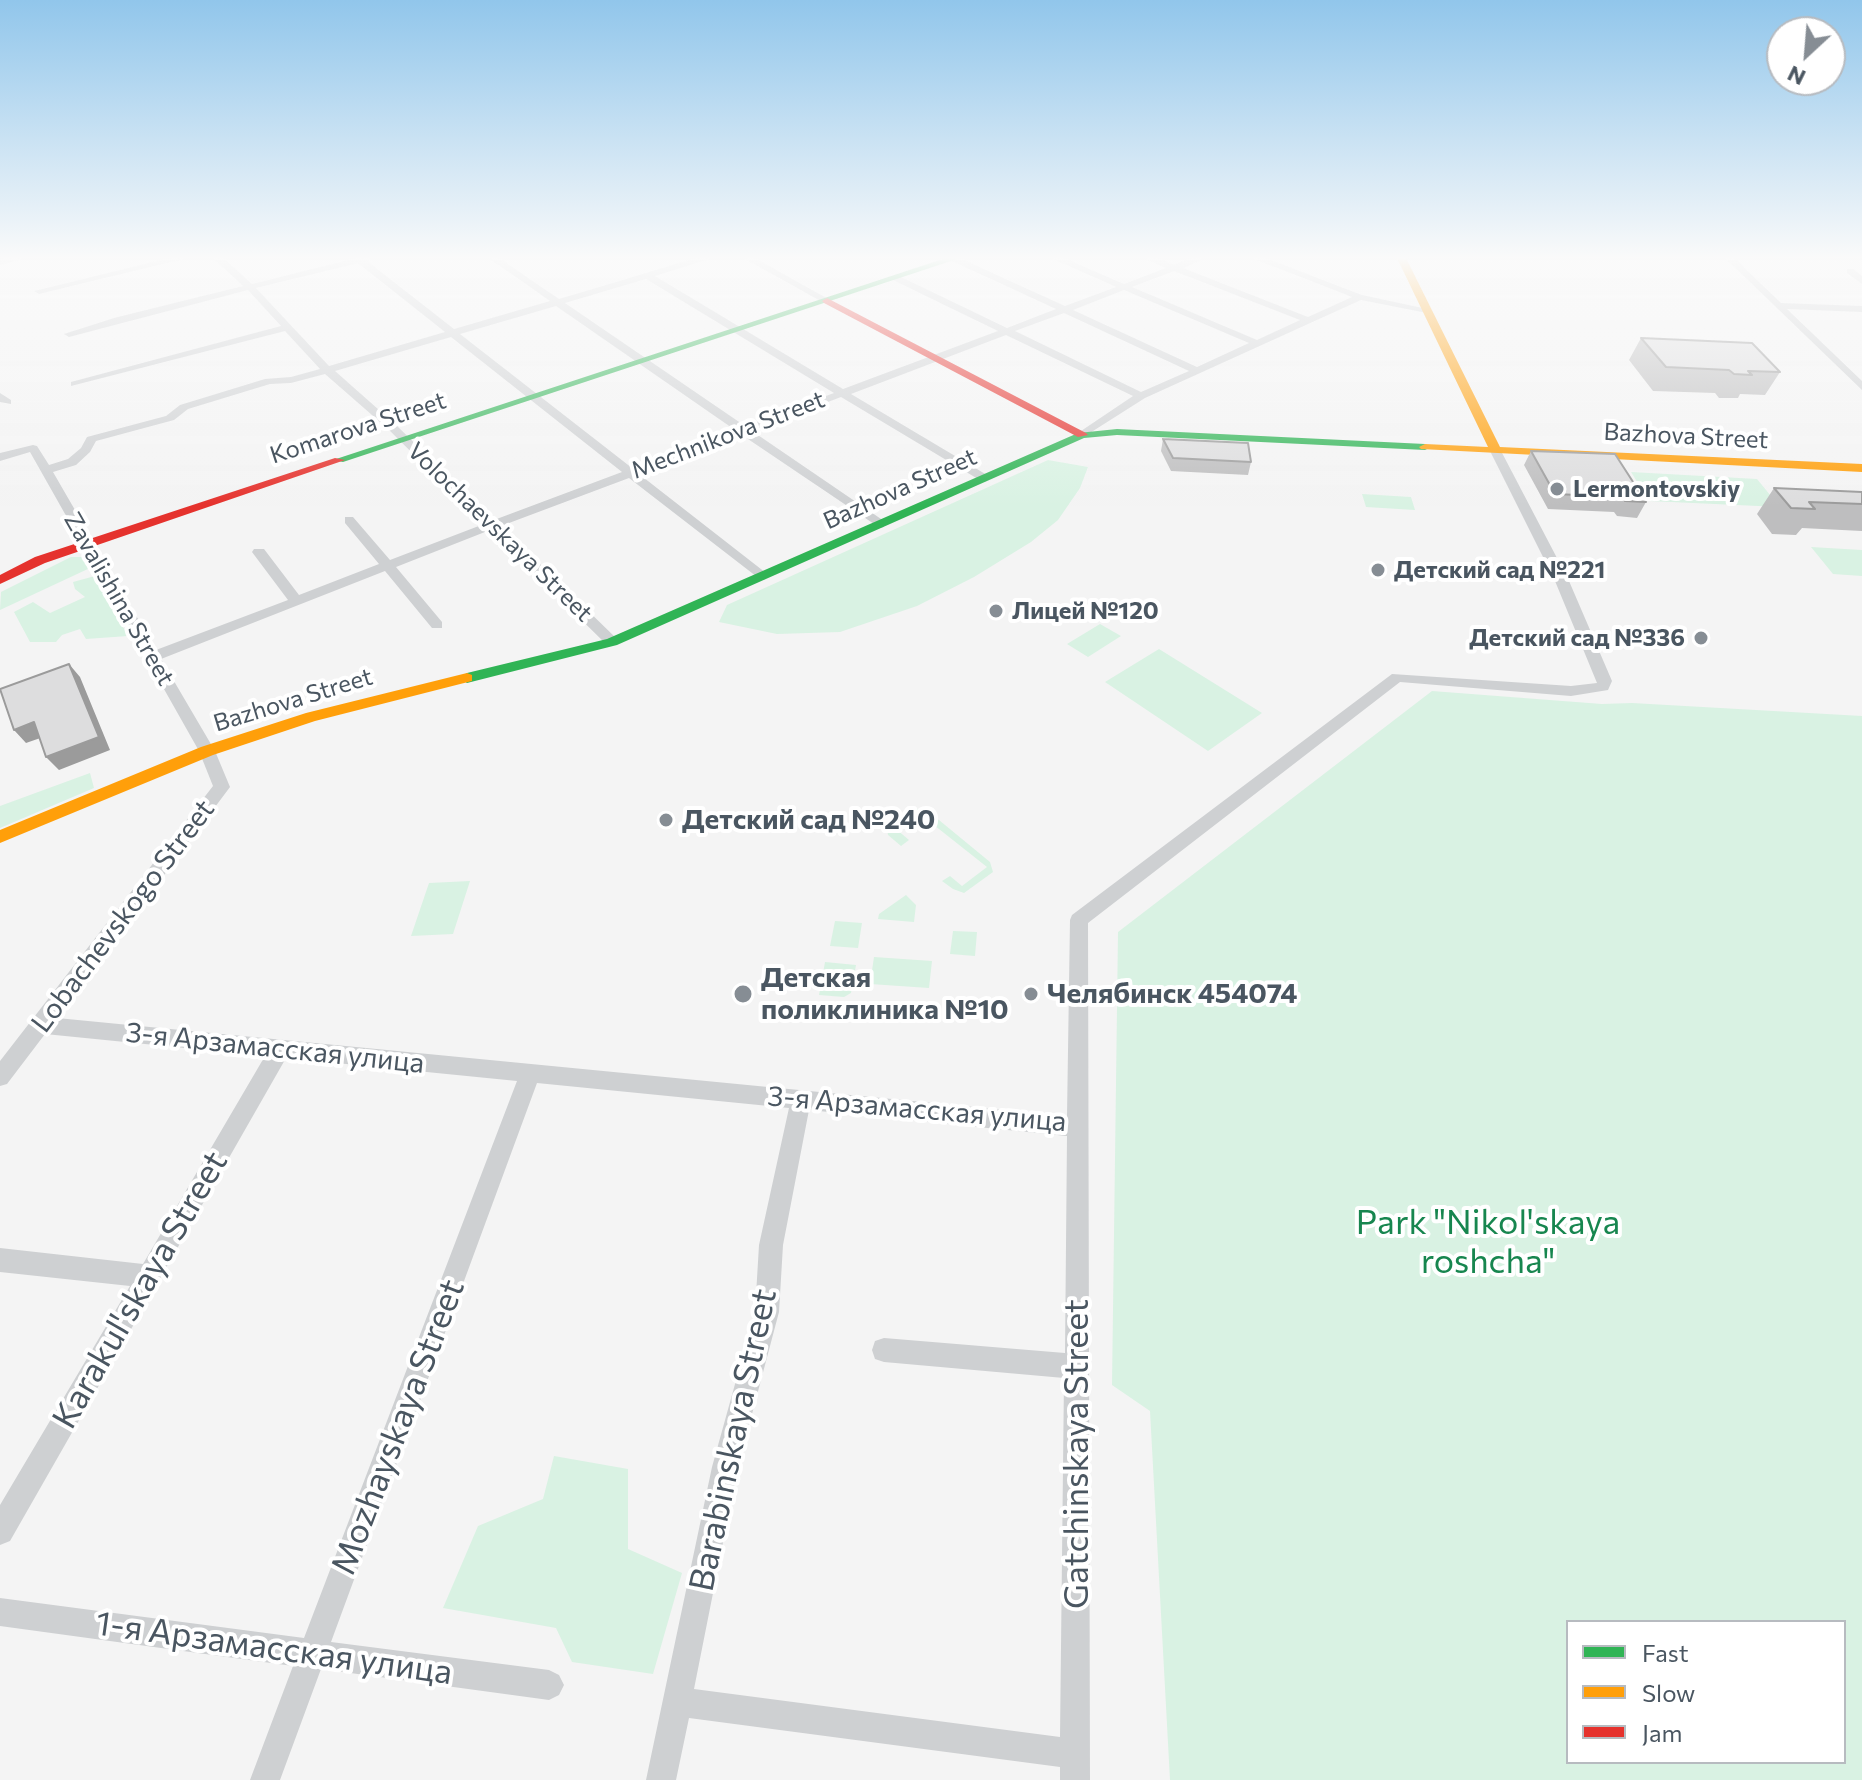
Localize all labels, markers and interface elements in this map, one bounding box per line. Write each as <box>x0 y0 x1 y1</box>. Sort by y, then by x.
north arrow <box>1766 16 1846 96</box>
text: N <box>1783 60 1809 92</box>
street label: Mechnikova Street <box>627 385 829 485</box>
street label: Komarova Street <box>266 386 450 470</box>
street label: Bazhova Street <box>1603 417 1769 455</box>
street label: Volochaevskaya Street <box>402 436 598 628</box>
street label: Bazhova Street <box>819 442 981 536</box>
place label: Lermontovskiy <box>1573 475 1740 503</box>
marker: Lermontovskiy <box>1548 480 1566 498</box>
street label: Zavalishina Street <box>58 507 180 691</box>
place label: Детский сад №221 <box>1394 556 1605 584</box>
marker: Детский сад №221 <box>1369 561 1387 579</box>
place label: Лицей №120 <box>1012 597 1159 625</box>
marker: Лицей №120 <box>987 602 1005 620</box>
place label: Детский сад №336 <box>1469 624 1685 652</box>
marker: Детский сад №336 <box>1692 629 1710 647</box>
street label: Bazhova Street <box>210 662 376 738</box>
street label: Lobachevskogo Street <box>25 793 221 1039</box>
place label: Детский сад №240 <box>682 803 935 837</box>
marker: Детский сад №240 <box>657 811 675 829</box>
place label: Детская поликлиника №10 <box>761 961 1009 1027</box>
place label: Челябинск 454074 <box>1047 977 1298 1011</box>
marker: Детская поликлиника №10 <box>732 983 754 1005</box>
marker: Челябинск 454074 <box>1022 985 1040 1003</box>
street label: 3-я Арзамасская улица <box>124 1016 426 1080</box>
street label: 3-я Арзамасская улица <box>766 1079 1068 1139</box>
street label: Karakul'skaya Street <box>44 1144 236 1436</box>
park label: Park "Nikol'skaya roshcha" <box>1356 1203 1620 1282</box>
street label: Mozhayskaya Street <box>323 1274 473 1580</box>
street label: Barabinskaya Street <box>681 1285 785 1595</box>
street label: Gatchinskaya Street <box>1057 1299 1097 1609</box>
street label: 1-я Арзамасская улица <box>93 1603 455 1693</box>
legend <box>1566 1620 1846 1764</box>
text: Fast <box>1642 1638 1689 1667</box>
text: Slow <box>1642 1678 1695 1707</box>
text: Jam <box>1642 1718 1682 1747</box>

